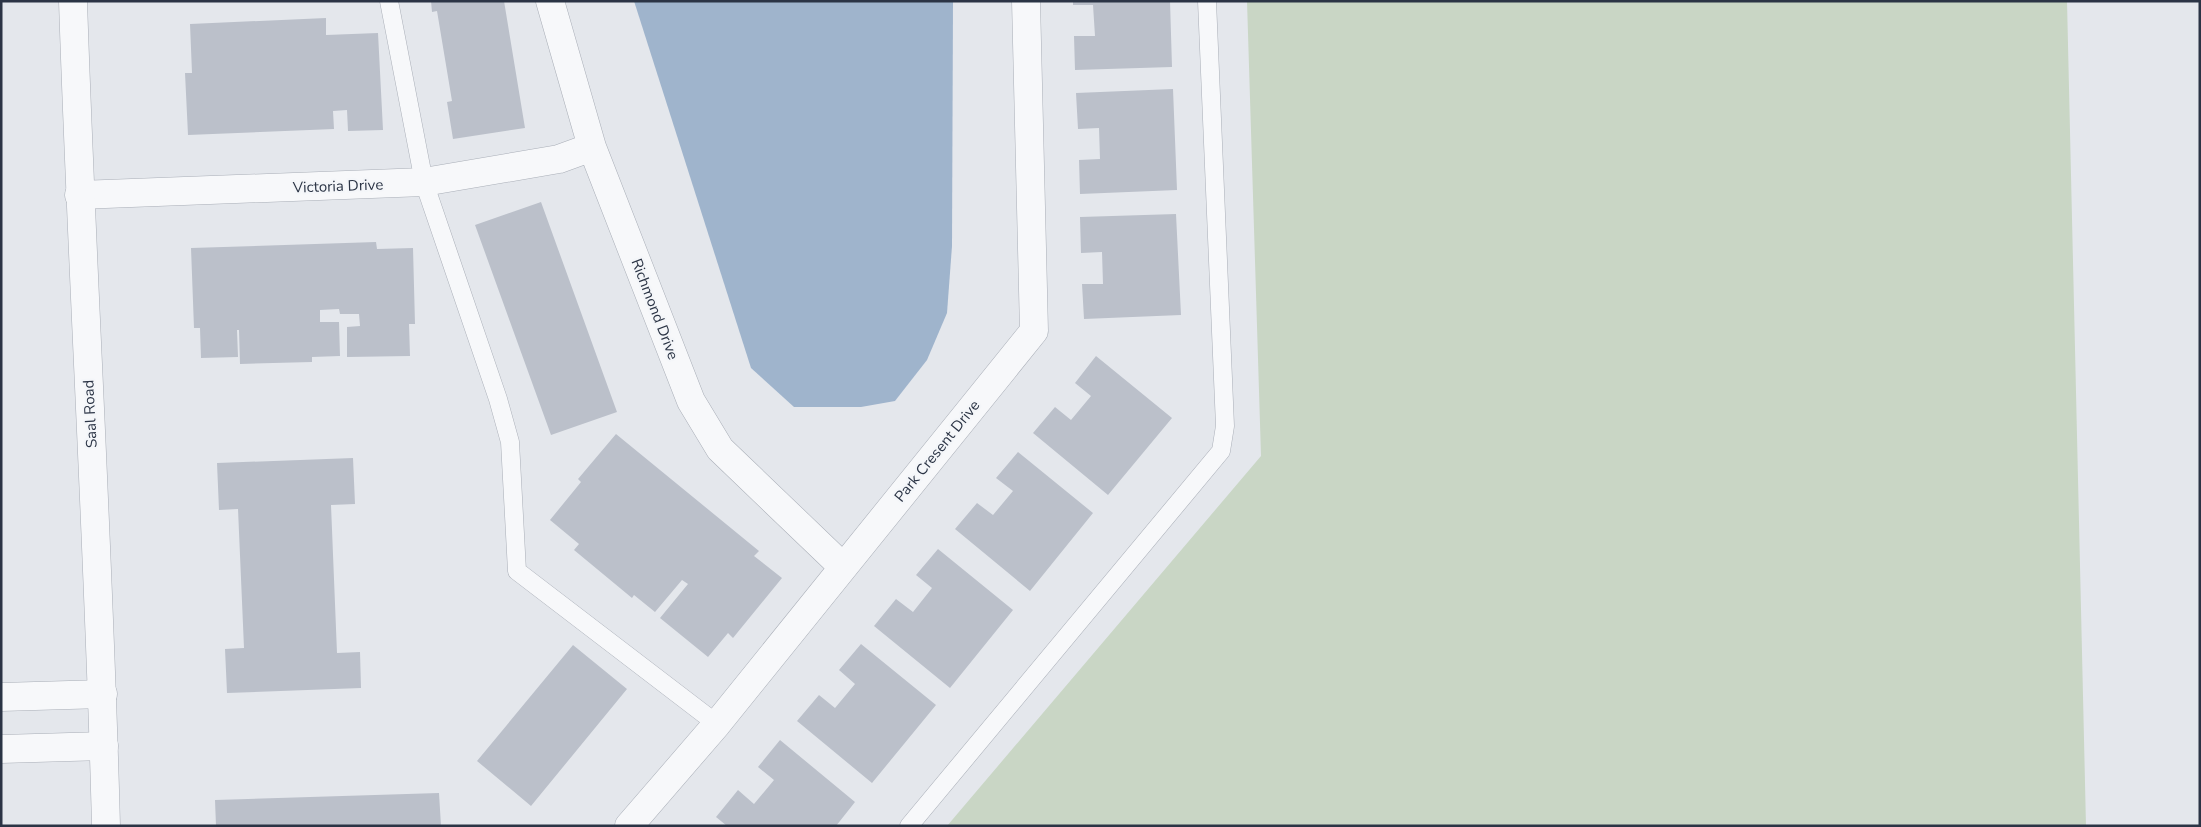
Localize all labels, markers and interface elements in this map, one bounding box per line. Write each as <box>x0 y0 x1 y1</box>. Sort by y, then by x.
street label: Victoria Drive <box>291 174 384 198</box>
street label: Richmond Drive <box>627 256 683 362</box>
street label: Saal Road <box>78 379 102 449</box>
street label: Park Cresent Drive <box>890 396 984 506</box>

